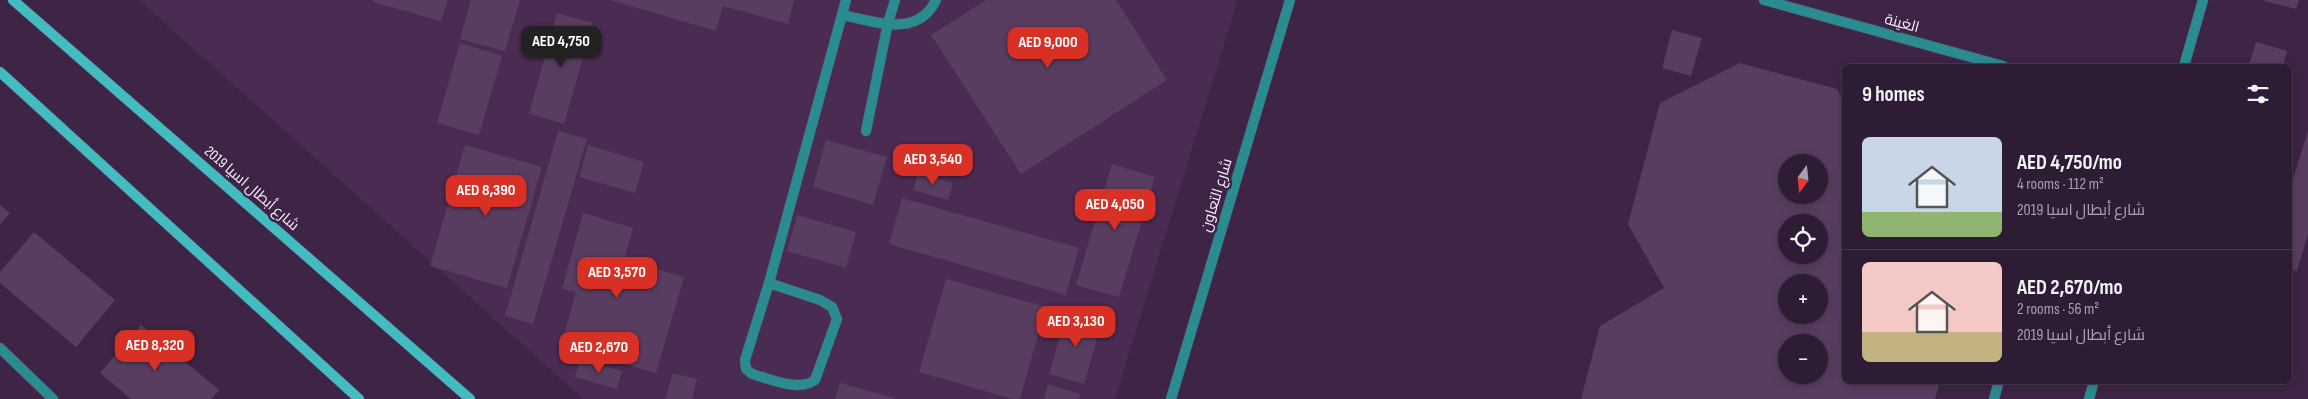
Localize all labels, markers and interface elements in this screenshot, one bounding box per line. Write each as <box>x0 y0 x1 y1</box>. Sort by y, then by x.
street label: الغينة <box>1882 10 1921 37</box>
pin: AED 4,750 <box>504 26 618 68</box>
pin: AED 9,000 <box>991 27 1105 69</box>
text: AED 4,750 <box>532 32 590 51</box>
text: AED 9,000 <box>1018 33 1078 52</box>
icon: filters <box>2244 80 2272 108</box>
text: 9 homes <box>1862 82 1925 107</box>
street label: شارع أبطال اسيا 2019 <box>200 141 304 236</box>
pin: AED 3,540 <box>876 144 990 186</box>
text: AED 3,540 <box>904 150 962 169</box>
text: AED 4,750/mo <box>2017 150 2122 175</box>
north arrow <box>1778 154 1828 204</box>
map controls <box>1778 154 1828 384</box>
street label: شارع التعاون <box>1196 156 1238 235</box>
icon: home <box>1902 157 1962 217</box>
pin: AED 8,390 <box>429 174 543 217</box>
text: 4 rooms · 112 m² <box>2017 175 2104 194</box>
text: AED 8,390 <box>457 181 515 200</box>
pin: AED 4,050 <box>1058 188 1172 231</box>
text: AED 4,050 <box>1086 195 1144 214</box>
text: شارع أبطال اسيا 2019 <box>2017 201 2145 220</box>
button: locate <box>1778 214 1828 264</box>
pin: AED 3,570 <box>560 256 674 299</box>
text: AED 3,570 <box>588 263 646 282</box>
button: + <box>1778 274 1828 324</box>
text: AED 2,670/mo <box>2017 275 2123 300</box>
icon: home <box>1902 282 1962 342</box>
text: 2 rooms · 56 m² <box>2017 300 2099 319</box>
pin: AED 3,130 <box>1019 306 1133 348</box>
text: AED 3,130 <box>1047 312 1105 331</box>
text: شارع أبطال اسيا 2019 <box>2017 326 2145 345</box>
pin: AED 8,320 <box>98 330 212 372</box>
pin: AED 2,670 <box>542 332 656 374</box>
button: − <box>1778 334 1828 384</box>
text: AED 8,320 <box>126 336 184 355</box>
text: AED 2,670 <box>570 338 628 357</box>

